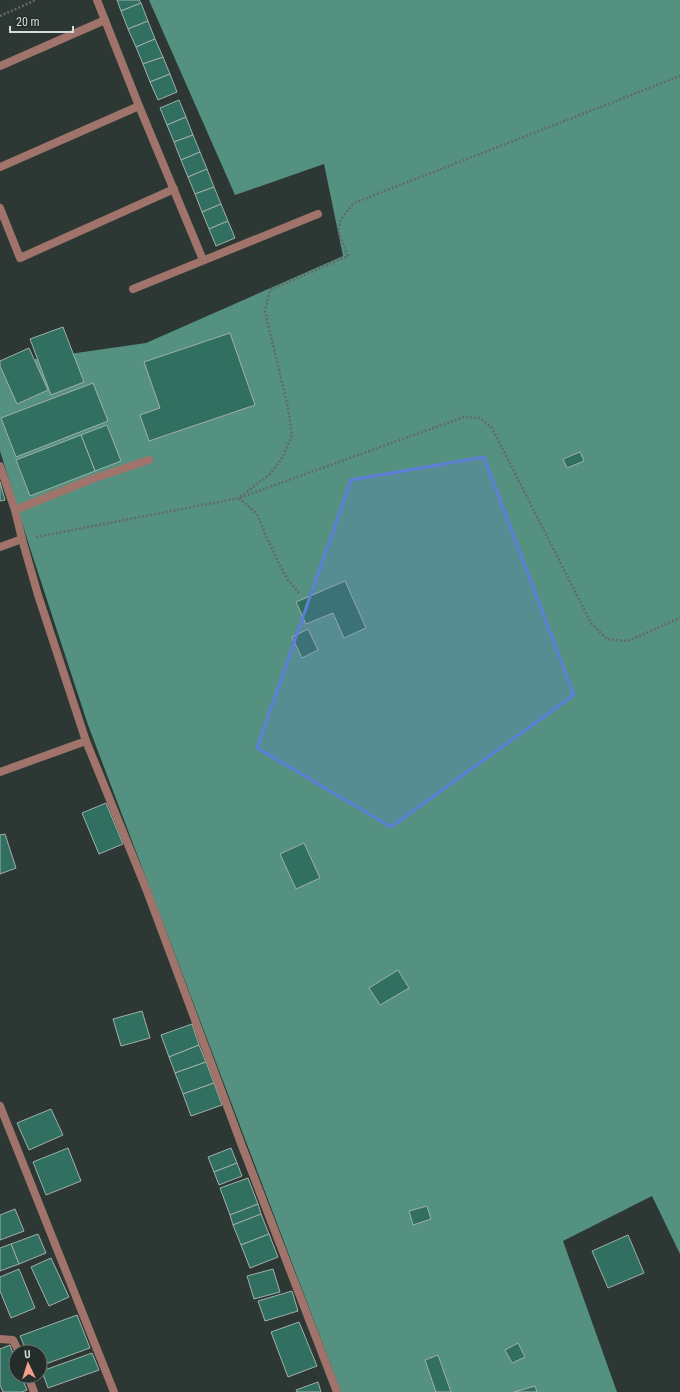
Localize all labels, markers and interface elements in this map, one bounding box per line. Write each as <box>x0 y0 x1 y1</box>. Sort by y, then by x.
scale bar <box>10 8 73 34</box>
text: 20 m <box>16 15 40 29</box>
north arrow <box>8 1344 48 1384</box>
text: U <box>24 1348 31 1361</box>

